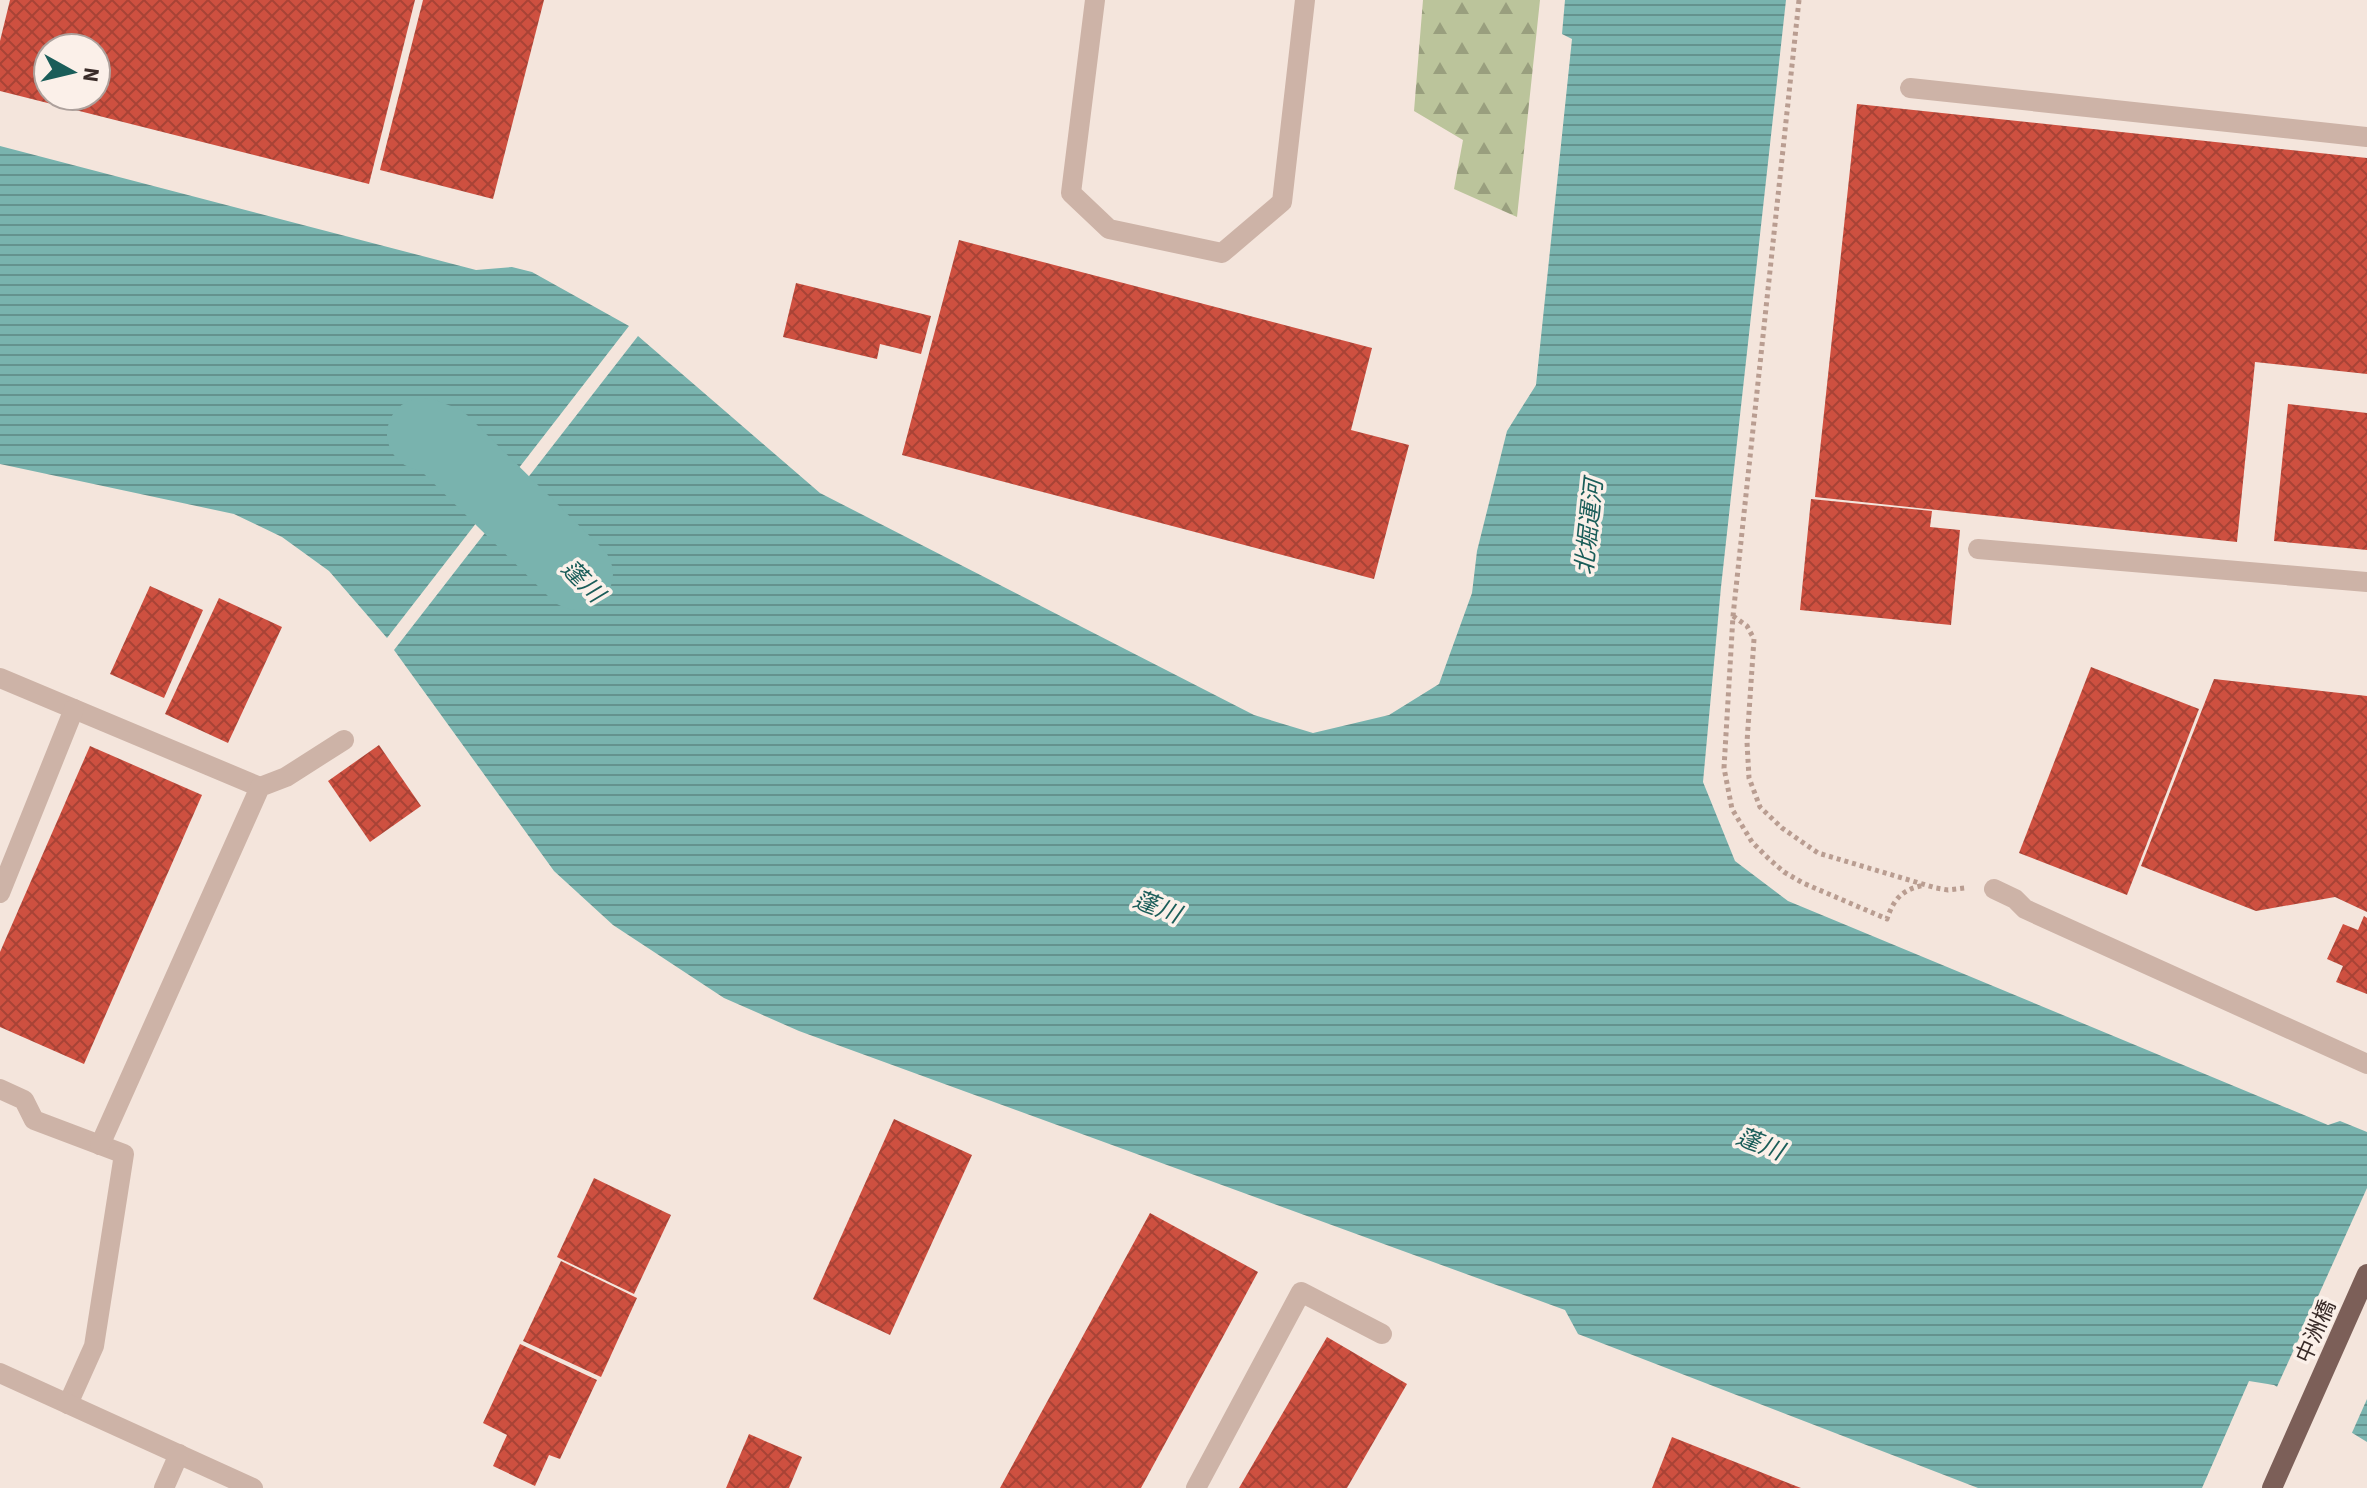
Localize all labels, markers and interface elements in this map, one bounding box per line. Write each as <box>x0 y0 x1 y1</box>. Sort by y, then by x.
north arrow <box>32 32 112 112</box>
text: N <box>74 65 108 84</box>
water label: 北堀運河 <box>1567 474 1612 577</box>
water label: 蓬川 <box>553 552 614 613</box>
water label: 蓬川 <box>1128 883 1188 933</box>
water label: 蓬川 <box>1731 1120 1791 1170</box>
street label: 中洲橋 <box>2288 1295 2344 1368</box>

